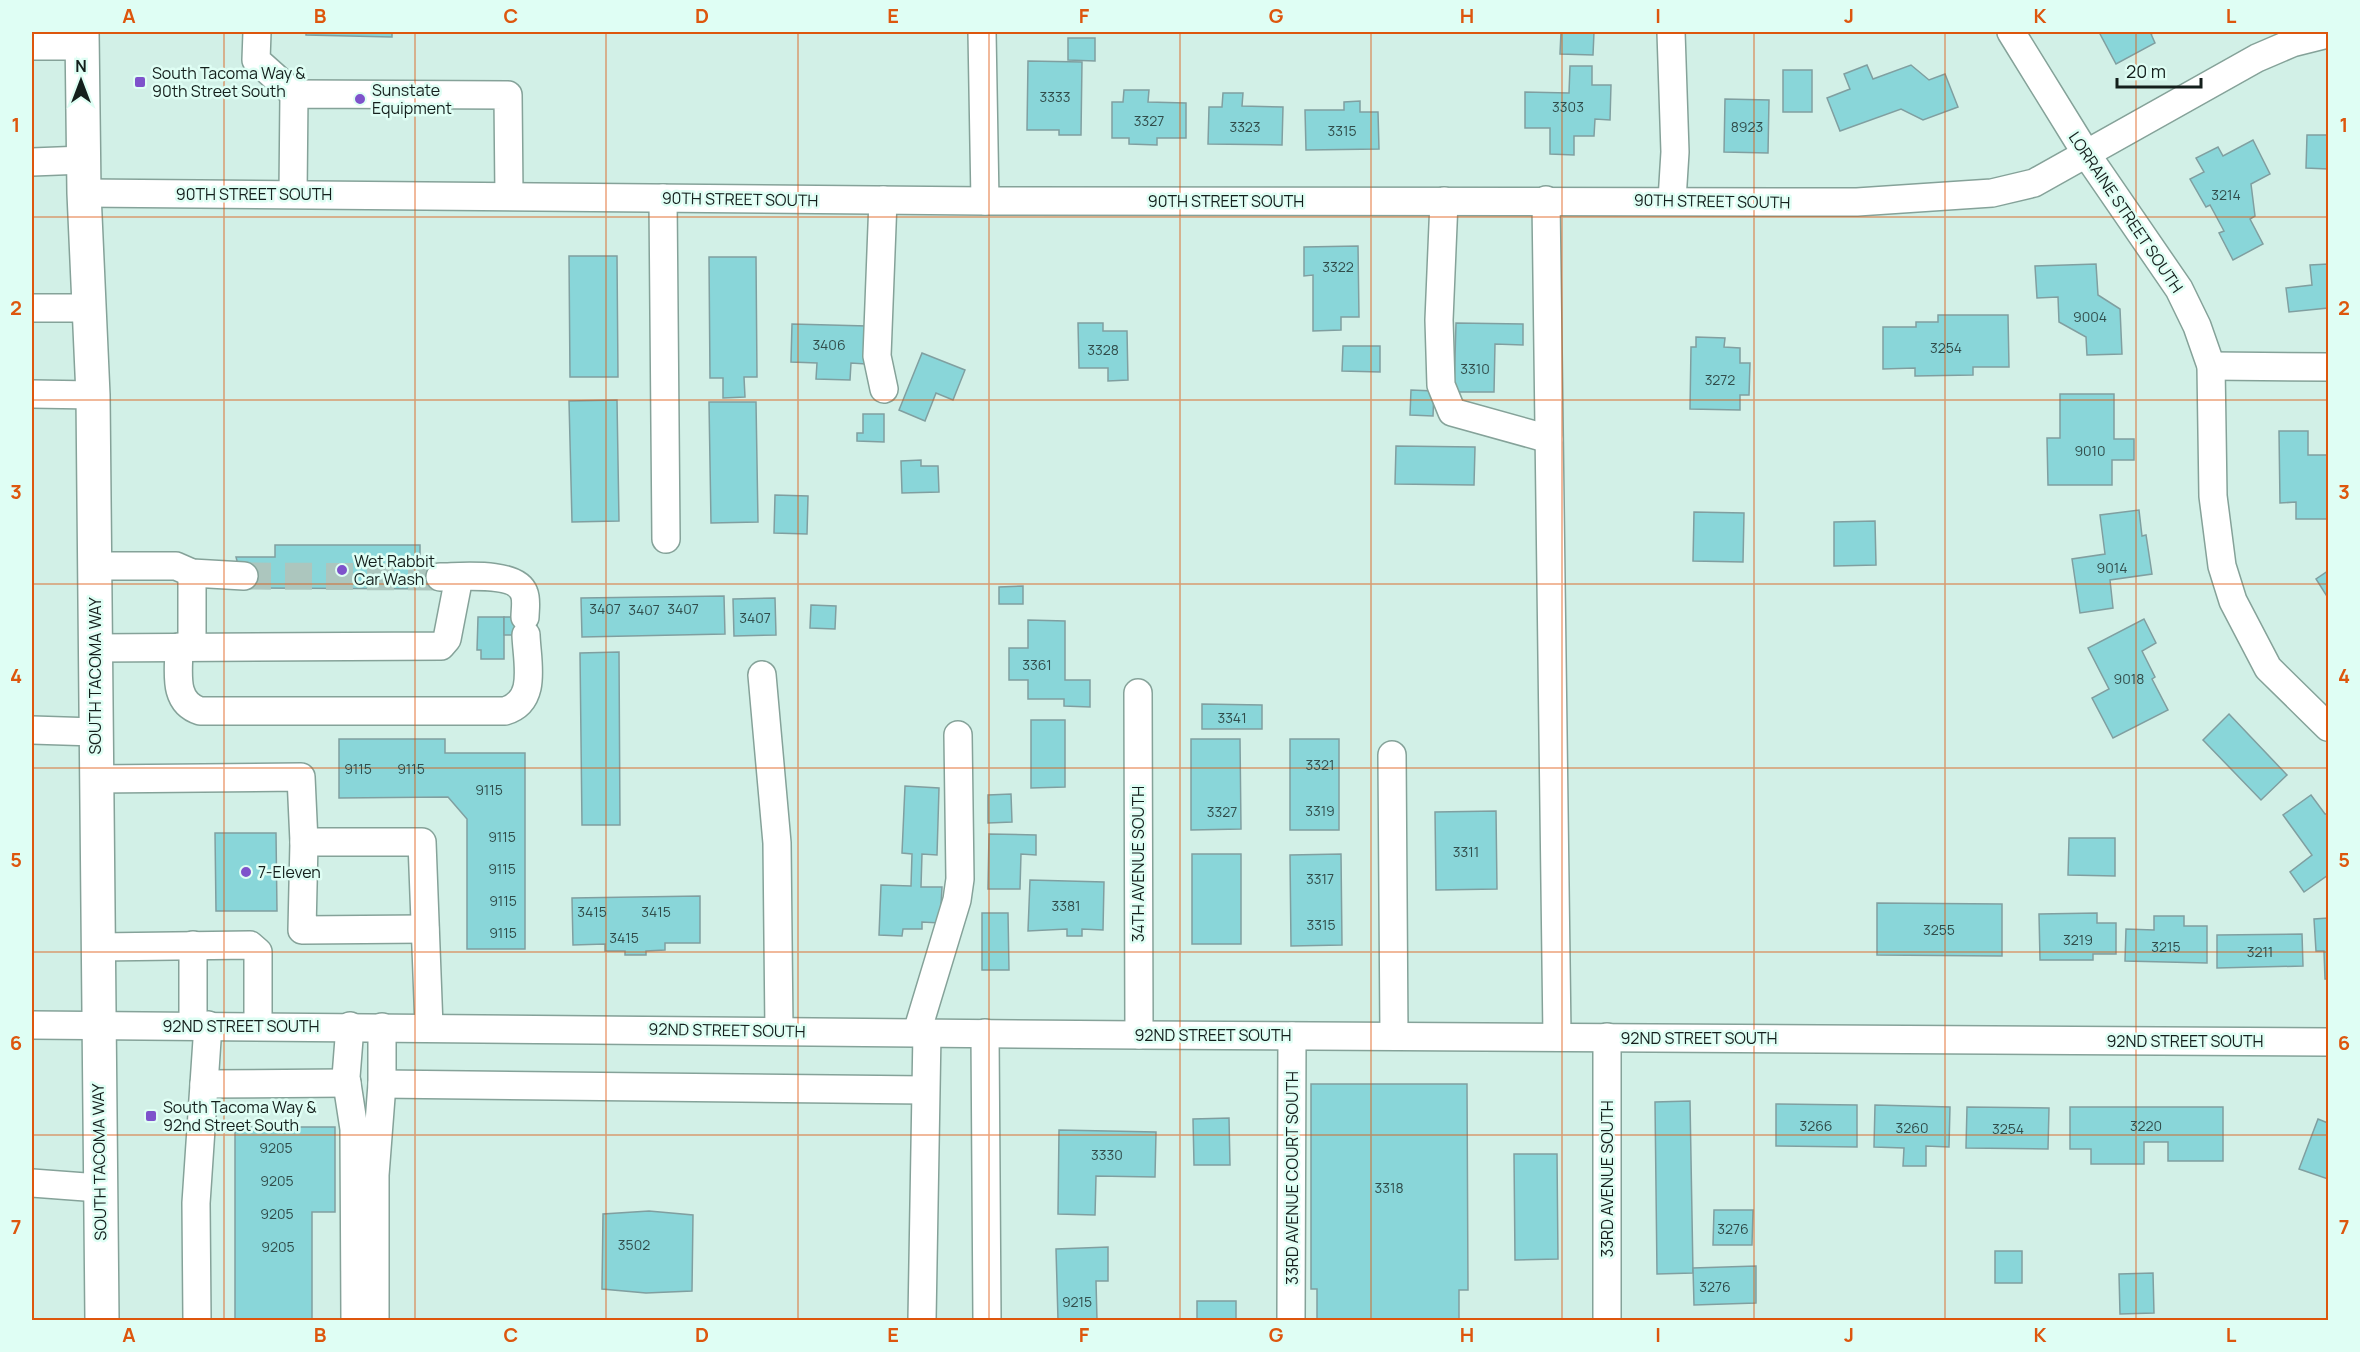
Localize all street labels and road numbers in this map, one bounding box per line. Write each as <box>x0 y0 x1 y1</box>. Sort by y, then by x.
street label: LORRAINE STREET SOUTH <box>2064 127 2188 297</box>
street label: 90TH STREET SOUTH <box>176 183 332 205</box>
street label: 90TH STREET SOUTH <box>662 187 818 211</box>
street label: 90TH STREET SOUTH <box>1634 189 1790 213</box>
street label: 90TH STREET SOUTH <box>1148 190 1304 212</box>
street label: SOUTH TACOMA WAY <box>84 597 106 755</box>
street label: 34TH AVENUE SOUTH <box>1127 786 1149 942</box>
street label: 92ND STREET SOUTH <box>162 1015 320 1037</box>
street label: 92ND STREET SOUTH <box>648 1018 806 1042</box>
street label: 92ND STREET SOUTH <box>1134 1024 1292 1046</box>
street label: 92ND STREET SOUTH <box>1620 1027 1778 1049</box>
street label: 92ND STREET SOUTH <box>2106 1030 2264 1052</box>
street label: 33RD AVENUE COURT SOUTH <box>1281 1071 1303 1285</box>
street label: SOUTH TACOMA WAY <box>87 1083 111 1241</box>
street label: 33RD AVENUE SOUTH <box>1596 1100 1618 1258</box>

